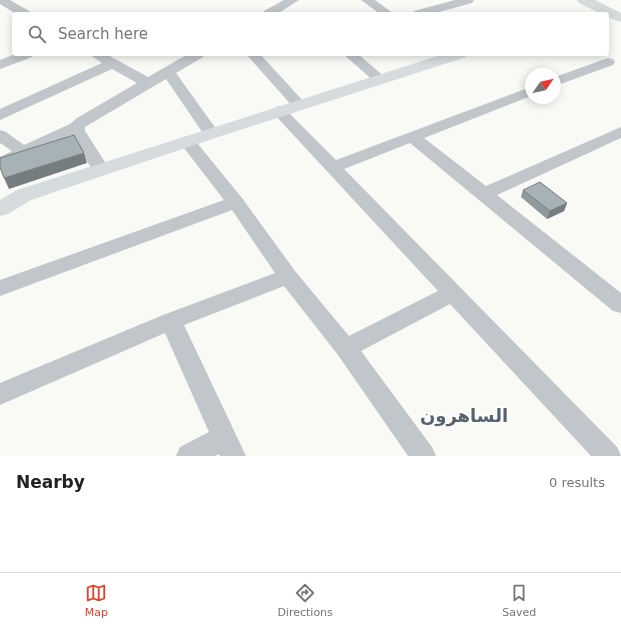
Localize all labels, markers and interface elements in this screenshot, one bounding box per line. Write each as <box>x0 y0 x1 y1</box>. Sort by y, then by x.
search box <box>12 12 609 56</box>
icon: search <box>26 23 48 45</box>
text: Search here <box>58 25 148 43</box>
north arrow <box>525 68 561 104</box>
district label: الساهرون <box>420 405 508 427</box>
text: Nearby <box>16 472 85 492</box>
text: 0 results <box>549 475 605 490</box>
tab: Map <box>85 582 108 619</box>
tab: Directions <box>277 582 333 619</box>
tab: Saved <box>502 582 536 619</box>

